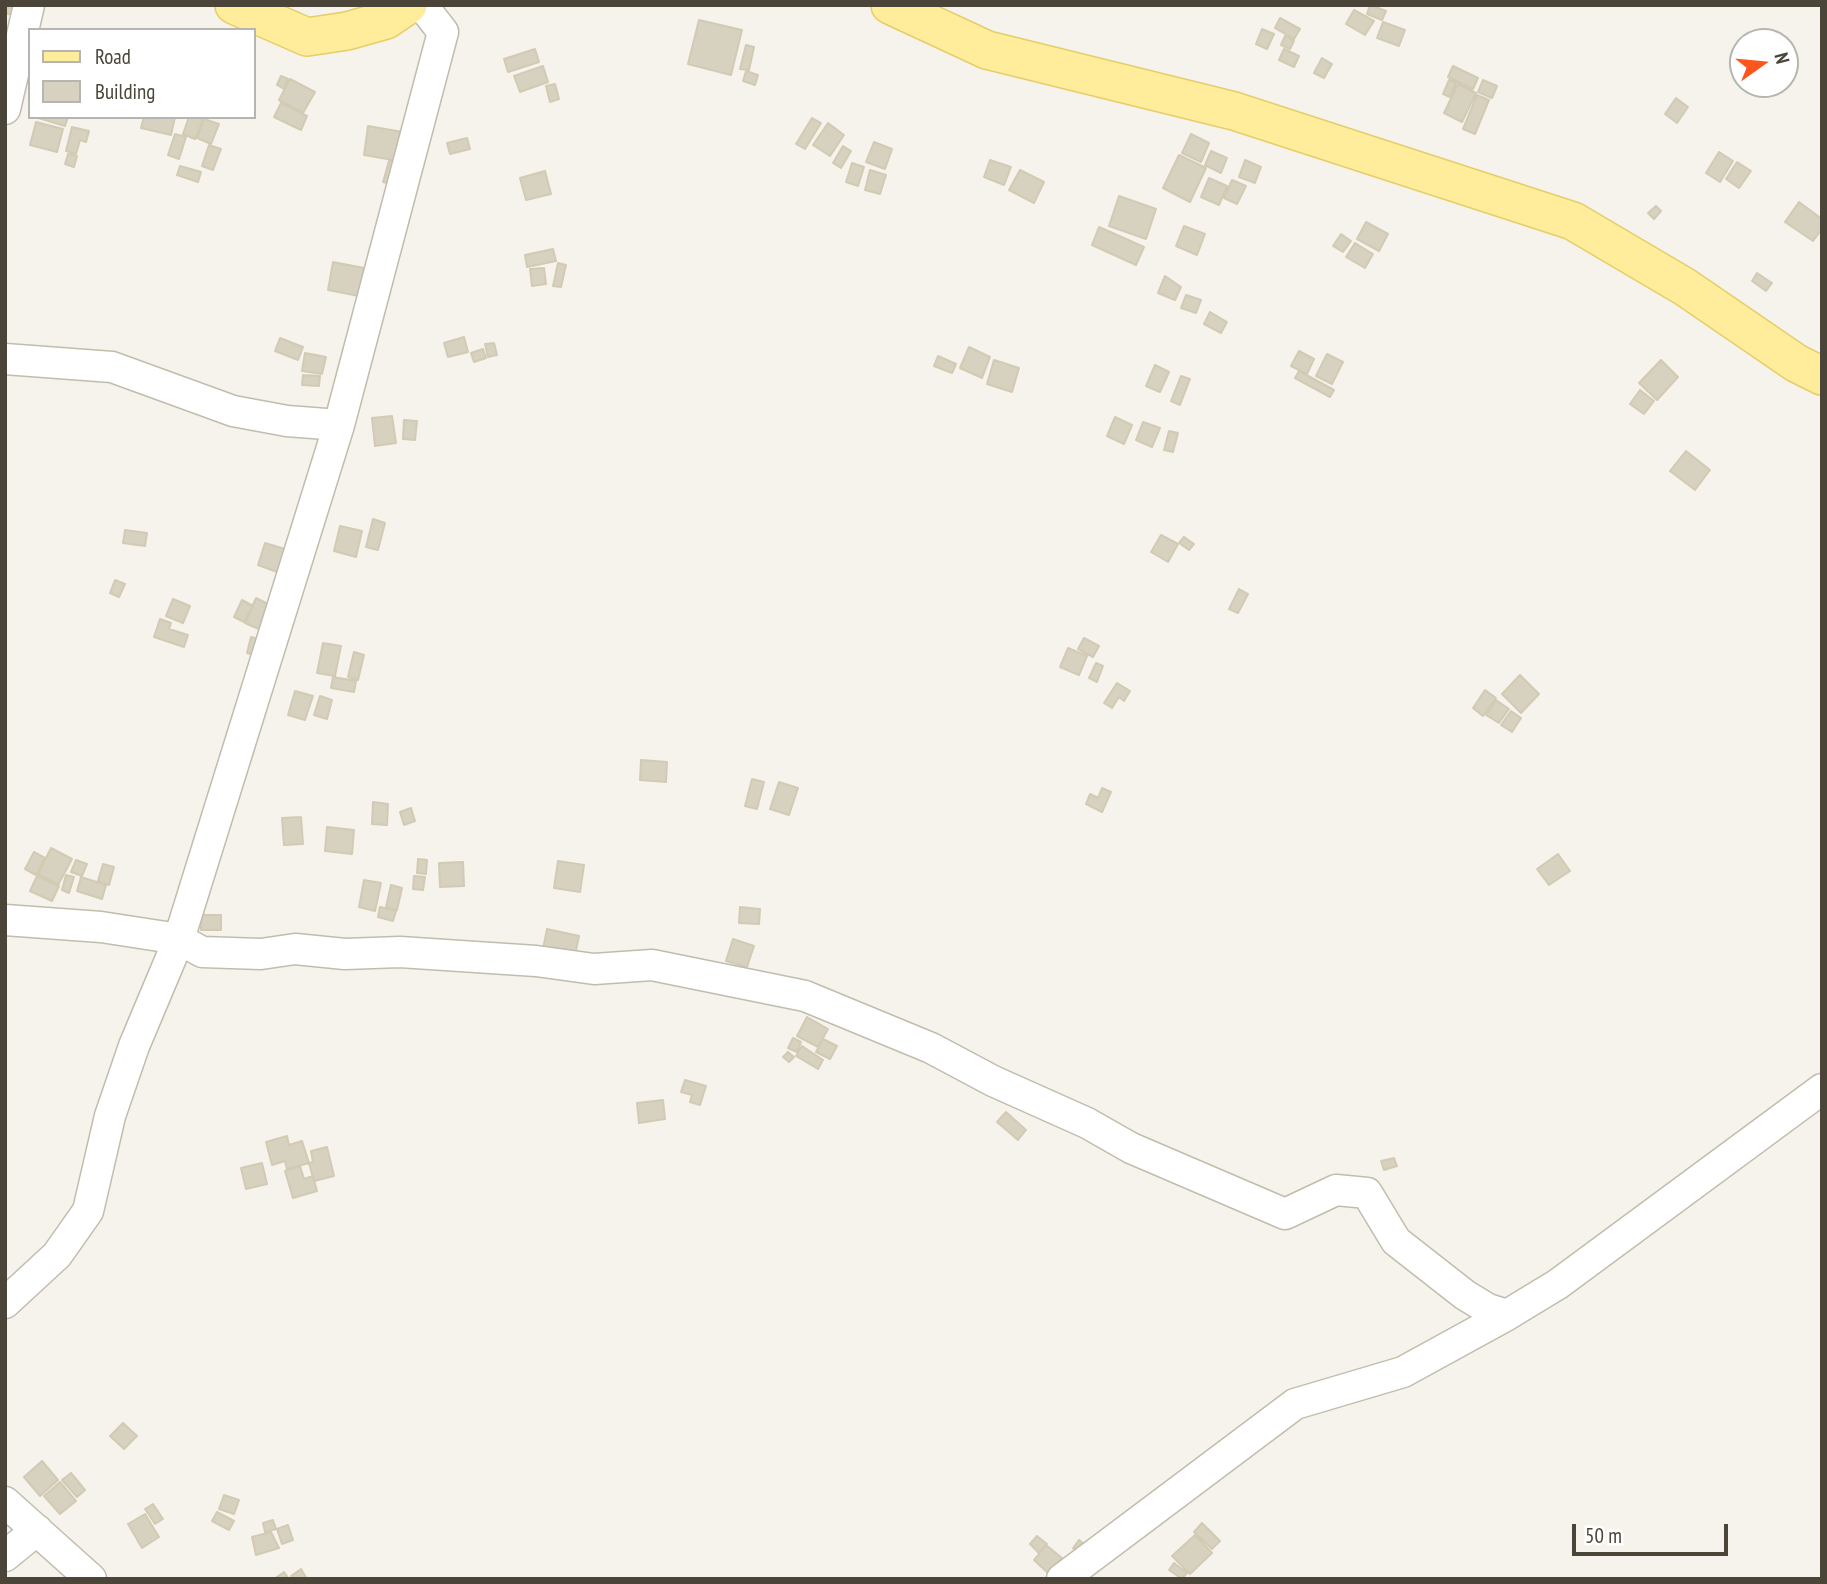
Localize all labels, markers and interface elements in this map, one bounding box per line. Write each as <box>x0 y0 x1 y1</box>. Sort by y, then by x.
legend <box>28 28 256 119</box>
north arrow <box>1729 28 1799 98</box>
text: Road <box>95 43 131 70</box>
text: N <box>1769 50 1795 66</box>
text: Building <box>95 78 155 105</box>
scale bar <box>1575 1510 1731 1554</box>
text: 50 m <box>1585 1522 1622 1549</box>

